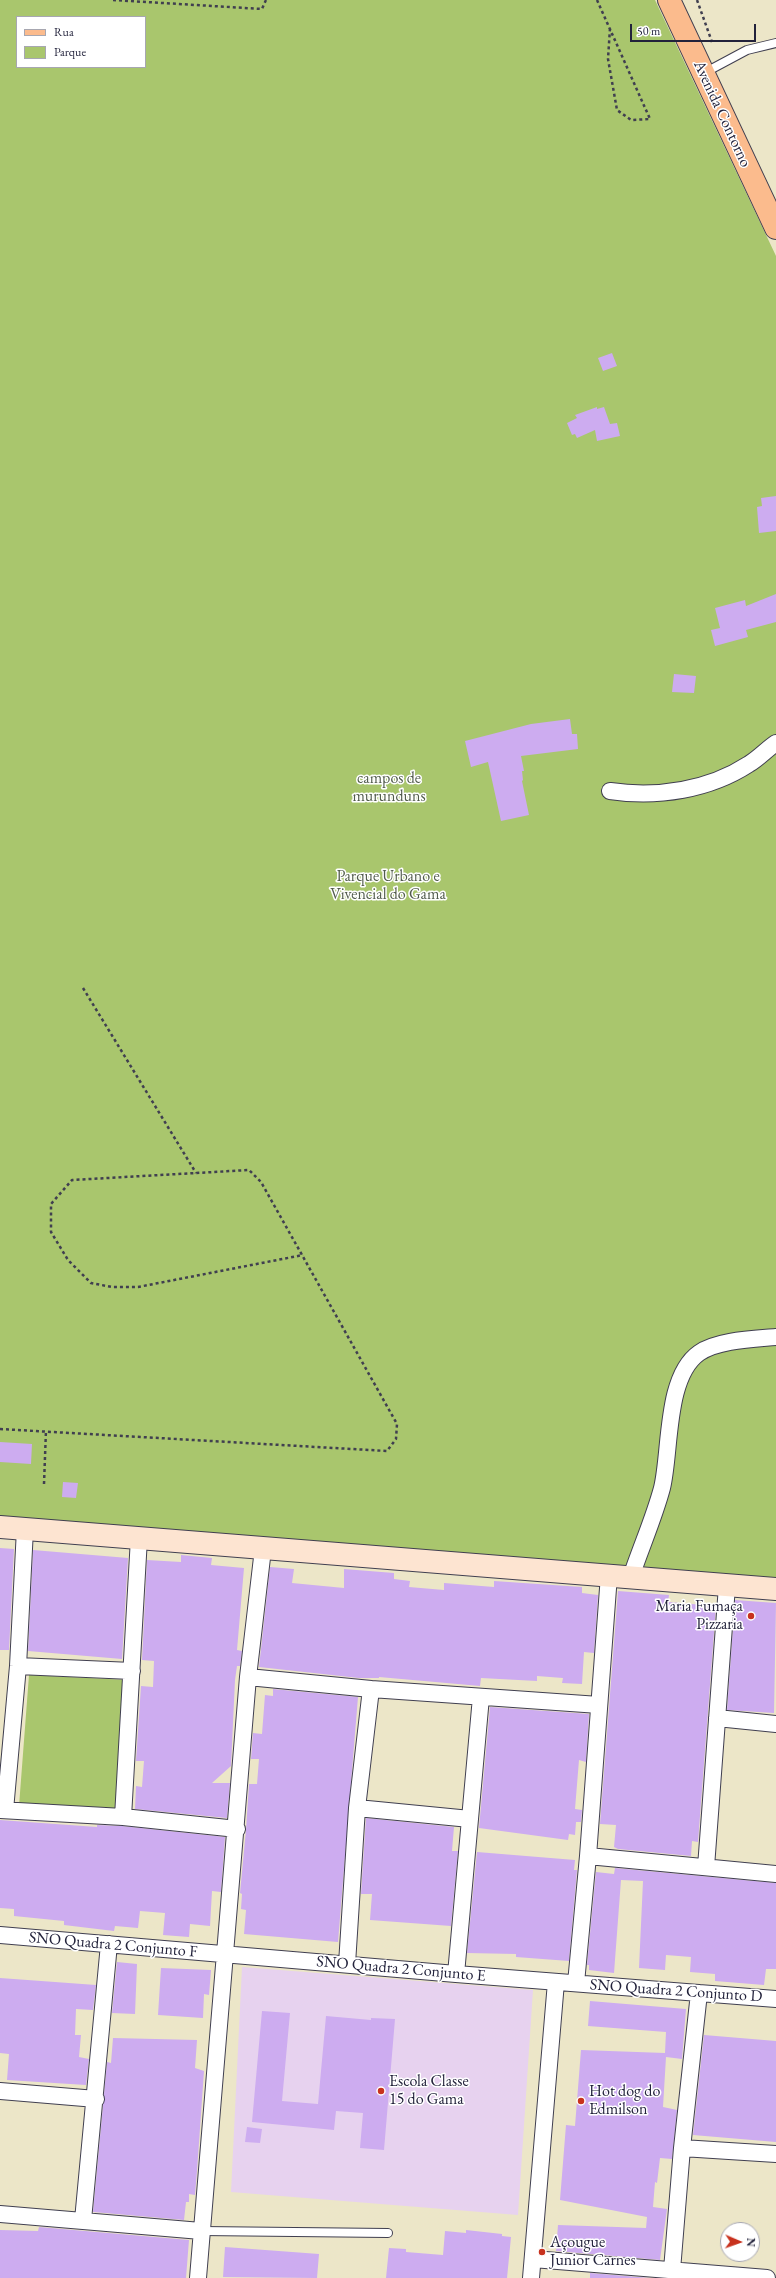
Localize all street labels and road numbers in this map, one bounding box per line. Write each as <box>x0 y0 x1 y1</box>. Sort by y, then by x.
street label: Avenida Contorno <box>689 58 755 170</box>
street label: SNO Quadra 2 Conjunto F <box>28 1928 198 1962</box>
street label: SNO Quadra 2 Conjunto E <box>316 1952 486 1986</box>
street label: SNO Quadra 2 Conjunto D <box>589 1975 763 2007</box>

